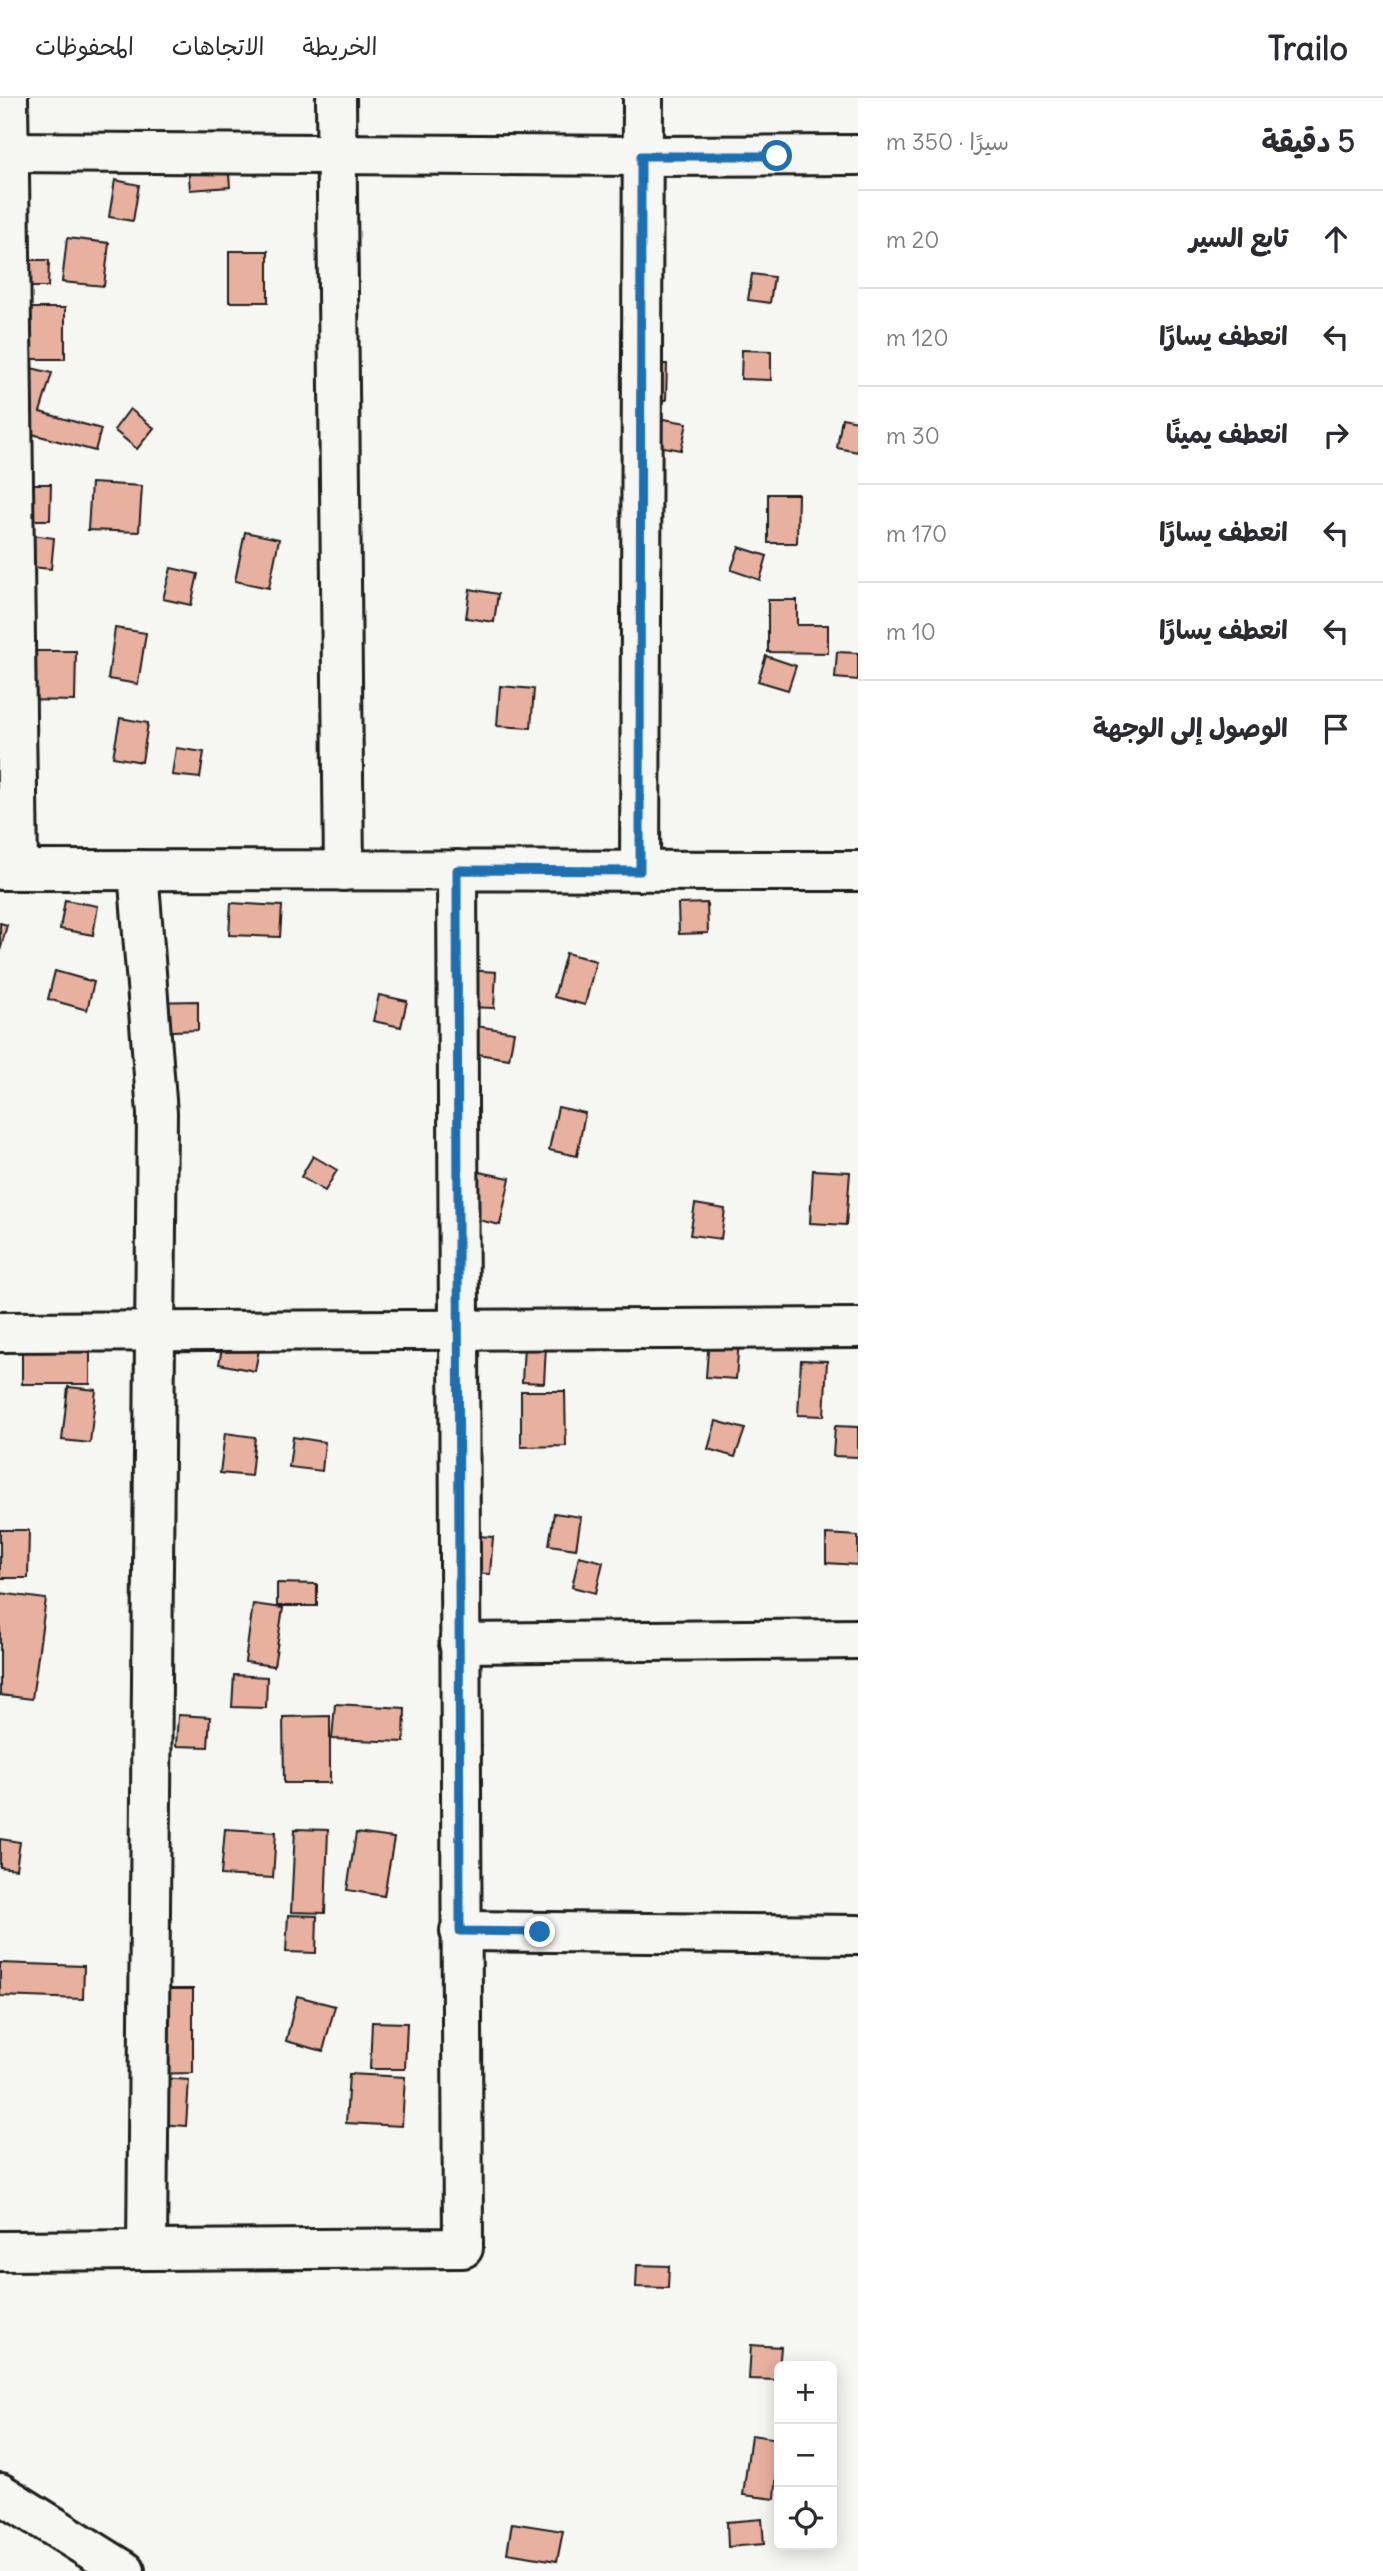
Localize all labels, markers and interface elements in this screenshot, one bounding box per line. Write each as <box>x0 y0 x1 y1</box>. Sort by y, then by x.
text: Trailo <box>1268 27 1348 69</box>
text: المحفوظات <box>35 31 134 61</box>
text: الاتجاهات <box>172 31 265 61</box>
text: الخريطة <box>303 31 377 61</box>
text: 5 دقيقة <box>1261 122 1355 160</box>
text: سيرًا · 350 m <box>886 127 1009 156</box>
route start <box>761 140 792 171</box>
icon: ahead <box>1317 220 1355 258</box>
text: تابع السير <box>1189 221 1288 254</box>
text: 20 m <box>886 225 939 254</box>
icon: left <box>1317 318 1355 356</box>
text: انعطف يسارًا <box>1159 319 1288 352</box>
text: 120 m <box>886 323 949 352</box>
icon: right <box>1317 416 1355 454</box>
text: انعطف يمينًا <box>1166 417 1288 450</box>
text: 30 m <box>886 421 940 450</box>
icon: left <box>1317 514 1355 552</box>
text: انعطف يسارًا <box>1159 515 1288 548</box>
text: 170 m <box>886 519 947 548</box>
icon: left <box>1317 612 1355 650</box>
text: انعطف يسارًا <box>1159 613 1288 646</box>
text: 10 m <box>886 617 936 646</box>
icon: arrive <box>1317 710 1355 748</box>
text: الوصول إلى الوجهة <box>1093 711 1288 744</box>
route end <box>524 1916 555 1947</box>
map controls <box>774 2361 837 2550</box>
button: + <box>774 2361 837 2424</box>
button: − <box>774 2424 837 2487</box>
button: locate <box>774 2487 837 2550</box>

